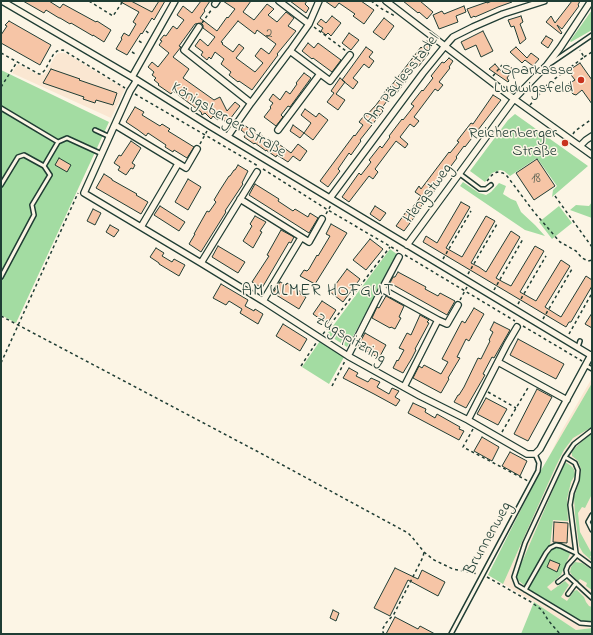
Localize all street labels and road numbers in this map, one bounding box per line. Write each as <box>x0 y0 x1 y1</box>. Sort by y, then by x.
street label: Am Päulesstadel <box>361 30 445 130</box>
street label: Königsberger Straße <box>167 79 289 163</box>
street label: Hengstweg <box>400 160 458 228</box>
street label: Zugspitzring <box>311 311 389 369</box>
street label: Brunnenweg <box>461 499 517 579</box>

